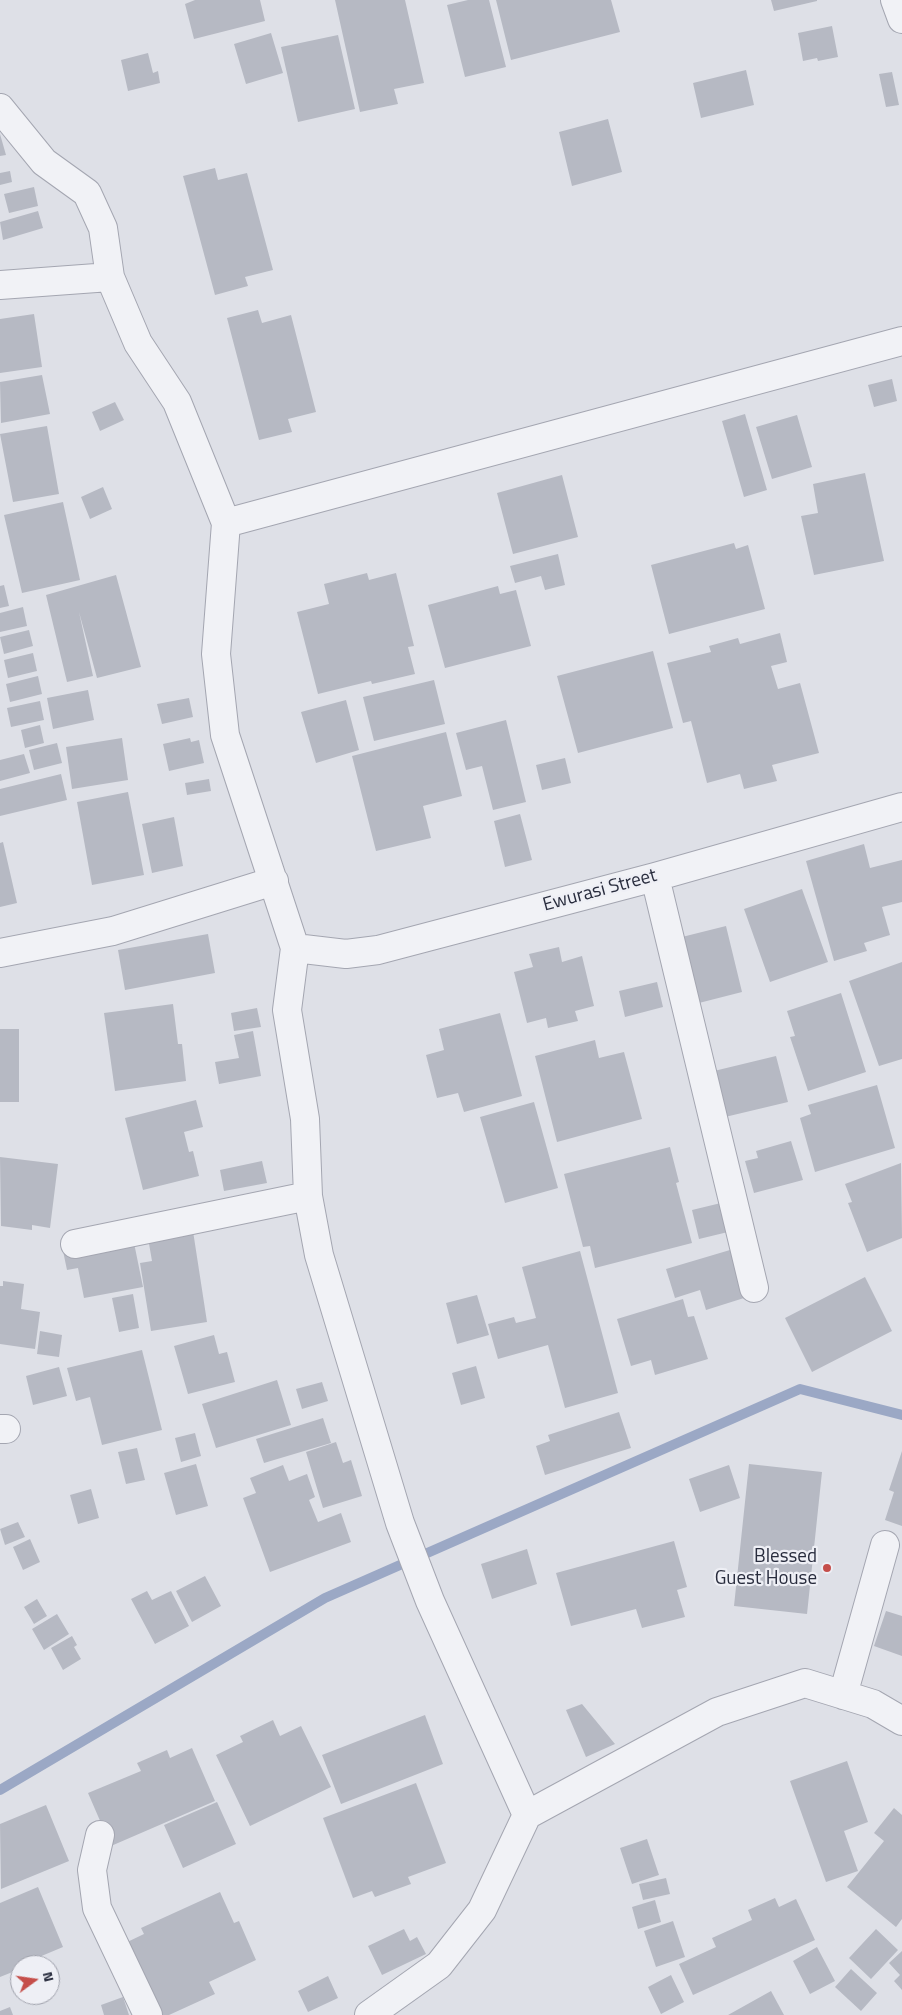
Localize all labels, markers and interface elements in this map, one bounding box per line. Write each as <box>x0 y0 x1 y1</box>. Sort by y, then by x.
street label: Ewurasi Street <box>541 865 659 917</box>
place label: Blessed Guest House <box>715 1546 817 1590</box>
marker: Blessed Guest House <box>821 1562 833 1574</box>
north arrow <box>10 1955 60 2005</box>
text: N <box>38 1969 60 1984</box>

